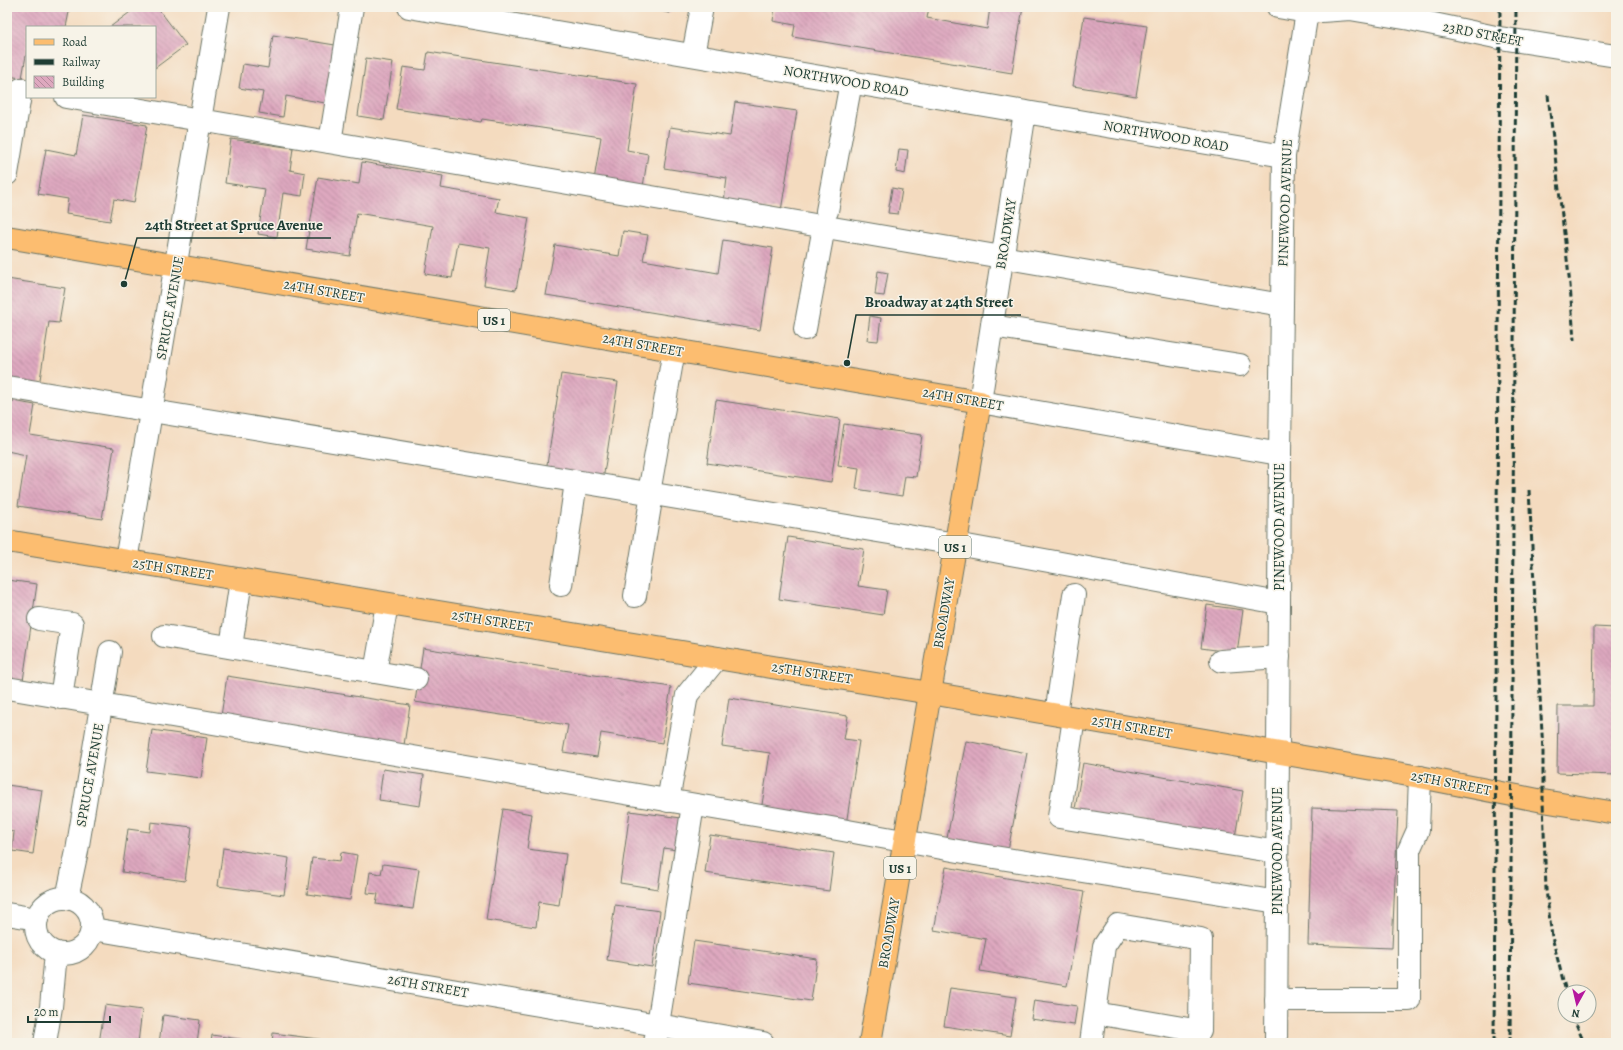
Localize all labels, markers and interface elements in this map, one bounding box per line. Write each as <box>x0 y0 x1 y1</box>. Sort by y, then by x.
street label: 23RD STREET <box>1441 17 1525 51</box>
legend <box>26 26 156 98</box>
text: Road <box>62 34 88 50</box>
text: Railway <box>62 54 101 70</box>
street label: NORTHWOOD ROAD <box>782 61 910 101</box>
text: Building <box>62 74 104 90</box>
street label: NORTHWOOD ROAD <box>1102 116 1230 156</box>
street label: PINEWOOD AVENUE <box>1273 139 1297 267</box>
street label: BROADWAY <box>991 197 1021 271</box>
callout: 24th Street at Spruce Avenue <box>137 211 331 238</box>
text: 24th Street at Spruce Avenue <box>145 215 323 235</box>
street label: SPRUCE AVENUE <box>152 255 188 361</box>
street label: 24TH STREET <box>282 275 366 308</box>
callout: Broadway at 24th Street <box>856 288 1021 315</box>
text: Broadway at 24th Street <box>865 292 1013 312</box>
road number: US 1 <box>478 309 510 331</box>
street label: 24TH STREET <box>601 329 685 362</box>
street label: 24TH STREET <box>921 383 1005 416</box>
street label: PINEWOOD AVENUE <box>1270 463 1289 591</box>
road number: US 1 <box>939 536 971 558</box>
street label: 25TH STREET <box>131 553 215 585</box>
street label: BROADWAY <box>928 576 960 650</box>
street label: 25TH STREET <box>450 605 534 637</box>
street label: 25TH STREET <box>770 657 854 689</box>
street label: 25TH STREET <box>1090 711 1174 743</box>
street label: SPRUCE AVENUE <box>72 722 108 828</box>
street label: 25TH STREET <box>1409 766 1493 800</box>
street label: PINEWOOD AVENUE <box>1268 787 1287 915</box>
road number: US 1 <box>884 857 916 879</box>
street label: BROADWAY <box>873 896 905 970</box>
street label: 26TH STREET <box>386 970 470 1003</box>
north arrow <box>1557 984 1597 1024</box>
scale bar <box>28 998 110 1024</box>
text: 20 m <box>34 1004 58 1020</box>
text: N <box>1571 1005 1581 1021</box>

